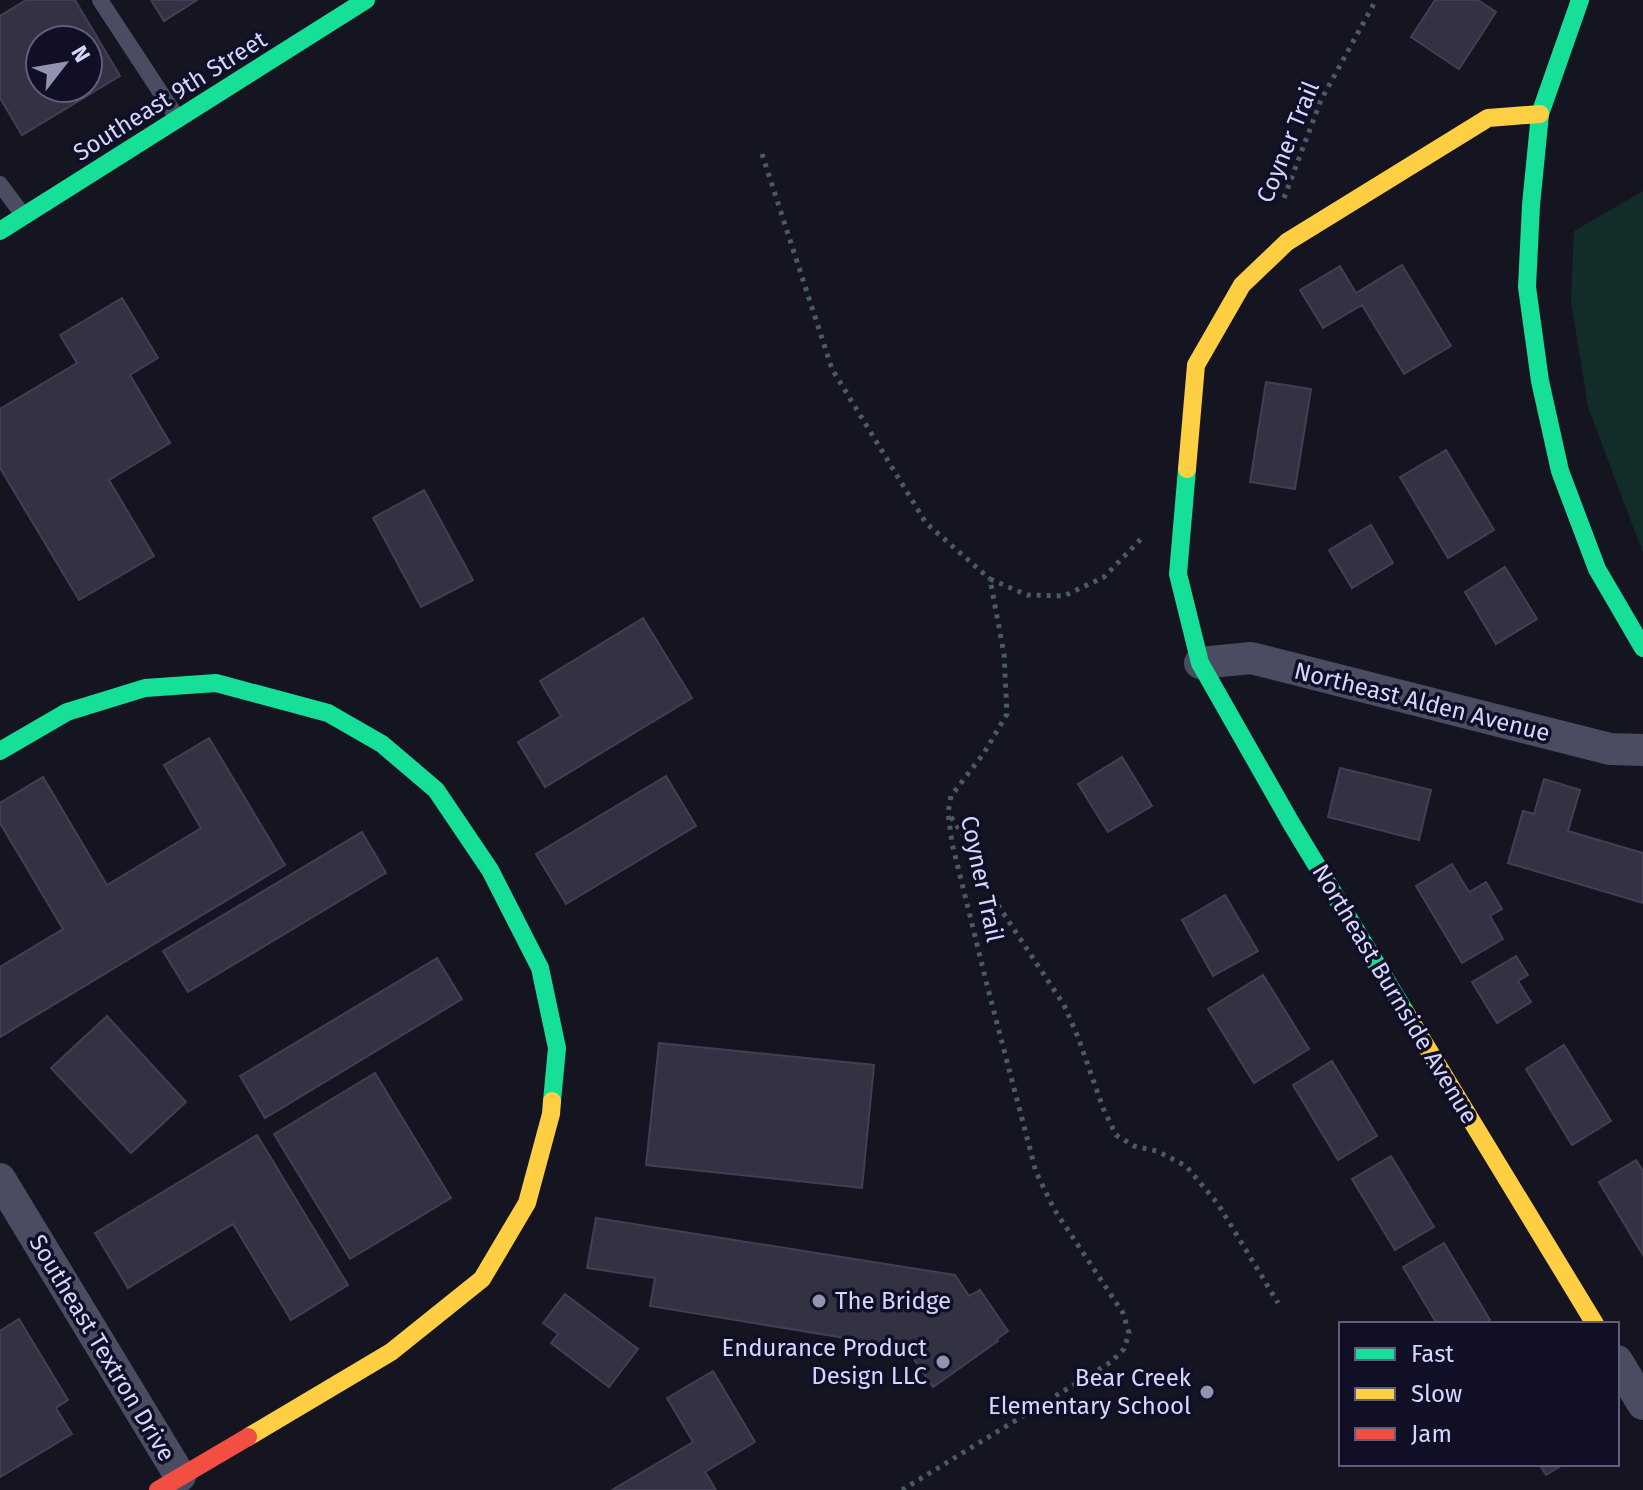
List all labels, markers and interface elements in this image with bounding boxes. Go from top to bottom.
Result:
north arrow [24,24,104,104]
street label: Southeast 9th Street [68,25,272,167]
text: N [65,41,96,67]
street label: Coyner Trail [1251,77,1325,207]
street label: Northeast Alden Avenue [1291,657,1553,747]
street label: Coyner Trail [955,813,1009,945]
street label: Northeast Burnside Avenue [1306,859,1484,1129]
street label: Southeast Textron Drive [23,1230,181,1466]
place label: The Bridge [835,1287,951,1315]
marker: The Bridge [810,1292,828,1310]
legend [1339,1322,1619,1466]
place label: Endurance Product Design LLC [722,1334,927,1390]
text: Fast [1411,1340,1454,1368]
marker: Endurance Product Design LLC [934,1353,952,1371]
place label: Bear Creek Elementary School [988,1364,1192,1420]
text: Slow [1411,1380,1462,1408]
marker: Bear Creek Elementary School [1198,1383,1216,1401]
text: Jam [1411,1420,1452,1448]

